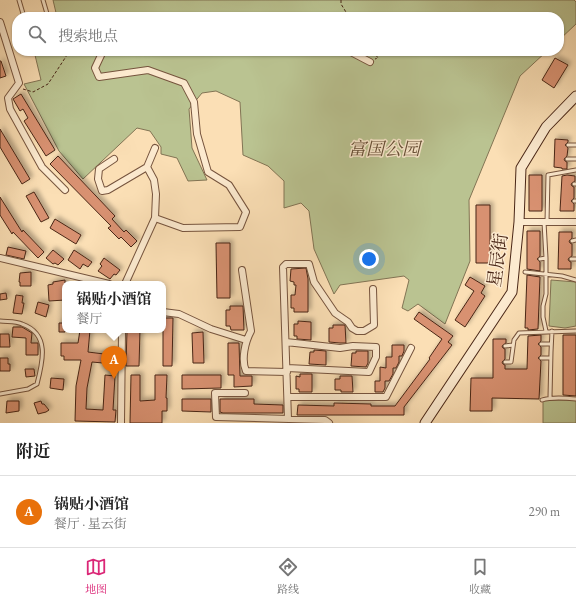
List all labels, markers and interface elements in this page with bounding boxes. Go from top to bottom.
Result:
search box [12,12,564,56]
icon: search [26,23,48,45]
text: 搜索地点 [58,26,118,45]
park label: 富国公园 [348,137,423,160]
street label: 星辰街 [482,232,512,288]
your location [359,249,379,269]
popup [62,281,166,333]
text: 锅贴小酒馆 [76,289,152,308]
text: 餐厅 [76,310,103,327]
pin: A [101,346,127,379]
text: 附近 [16,440,50,462]
text: 锅贴小酒馆 [54,494,129,513]
text: A [24,503,34,520]
text: 290 m [529,503,560,520]
text: 餐厅 · 星云街 [54,515,127,532]
tab: 地图 [85,556,107,596]
tab: 路线 [277,556,299,596]
tab: 收藏 [469,556,491,596]

